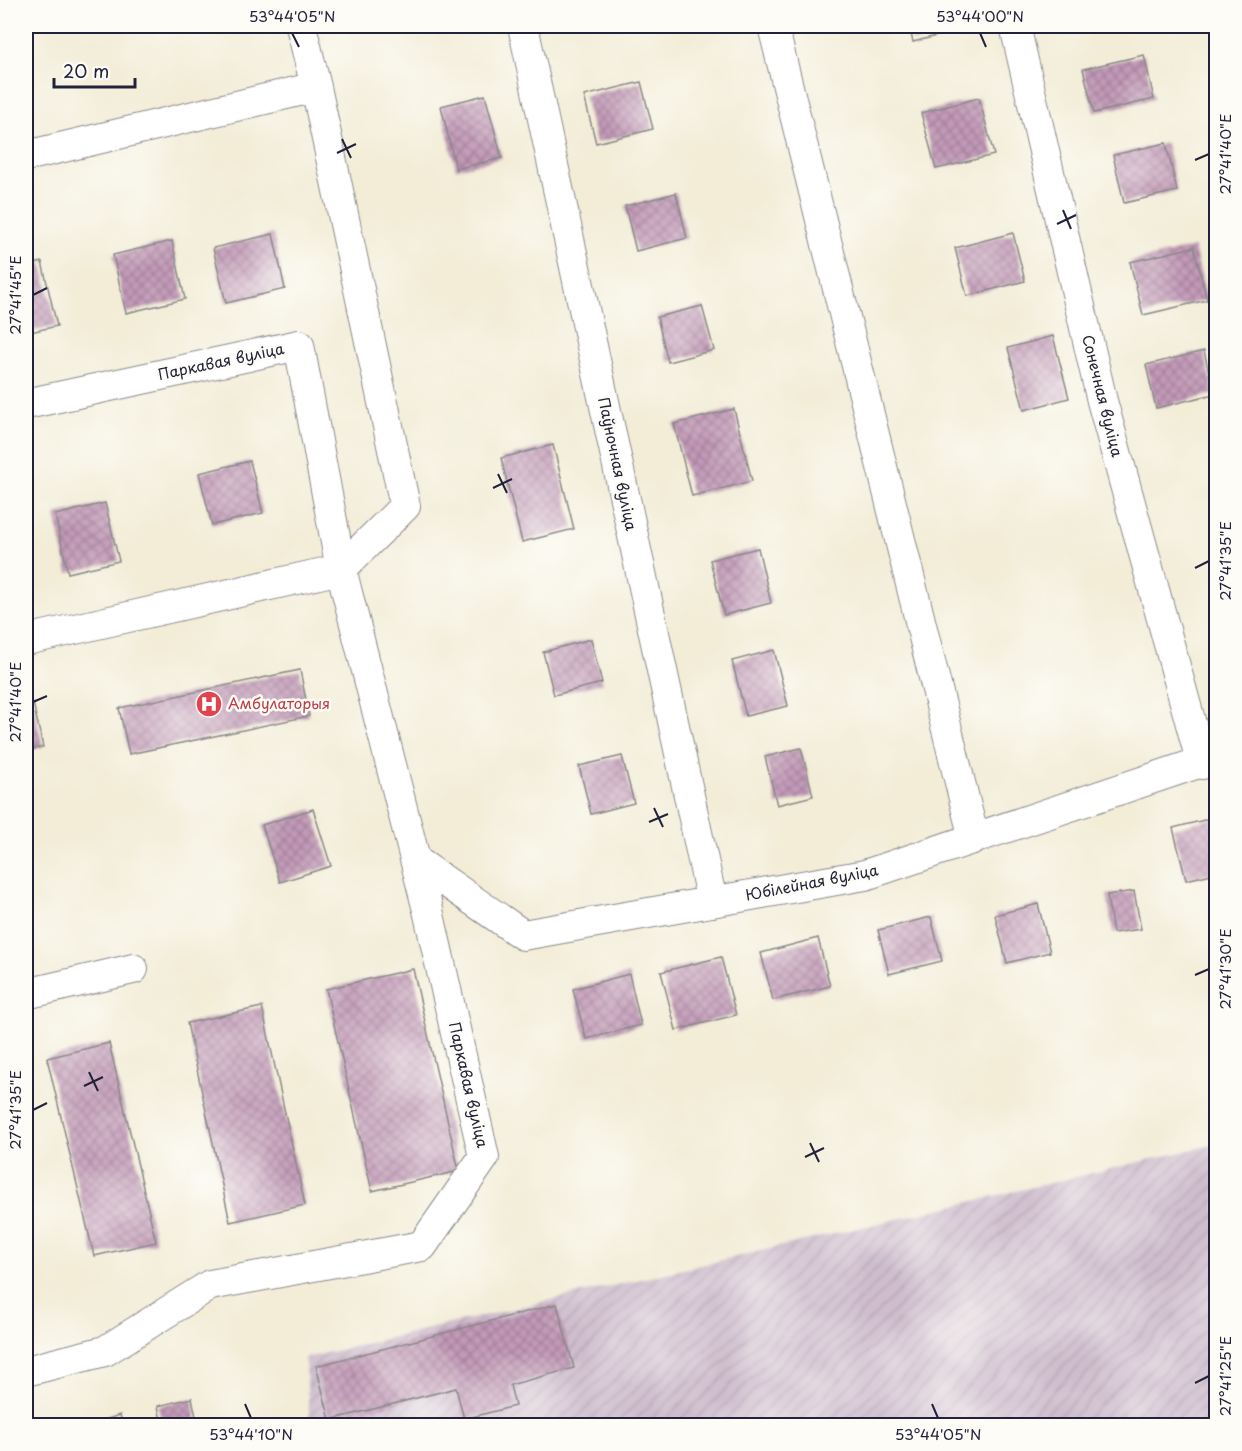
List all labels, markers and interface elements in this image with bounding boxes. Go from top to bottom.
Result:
text: 53°44'05"N [249,4,335,27]
text: 53°44'00"N [936,4,1024,27]
scale bar [54,51,135,89]
text: 20 m [63,57,109,84]
text: 27°41'40"E [1213,114,1236,194]
text: 27°41'45"E [3,255,26,335]
street label: Сонечная вуліца [1077,332,1130,460]
street label: Паркавая вуліца [155,336,287,385]
street label: Паўночная вуліца [593,395,644,533]
text: 27°41'35"E [1213,521,1236,601]
text: 27°41'40"E [3,662,26,742]
hospital icon: Амбулаторыя [194,689,224,719]
place label: Амбулаторыя [228,691,330,714]
street label: Юбілейная вуліца [743,857,881,906]
text: 27°41'30"E [1213,928,1236,1010]
street label: Паркавая вуліца [444,1019,495,1151]
text: 27°41'35"E [3,1070,26,1150]
text: 27°41'25"E [1213,1336,1236,1416]
text: 53°44'10"N [209,1422,293,1445]
text: 53°44'05"N [895,1422,981,1445]

